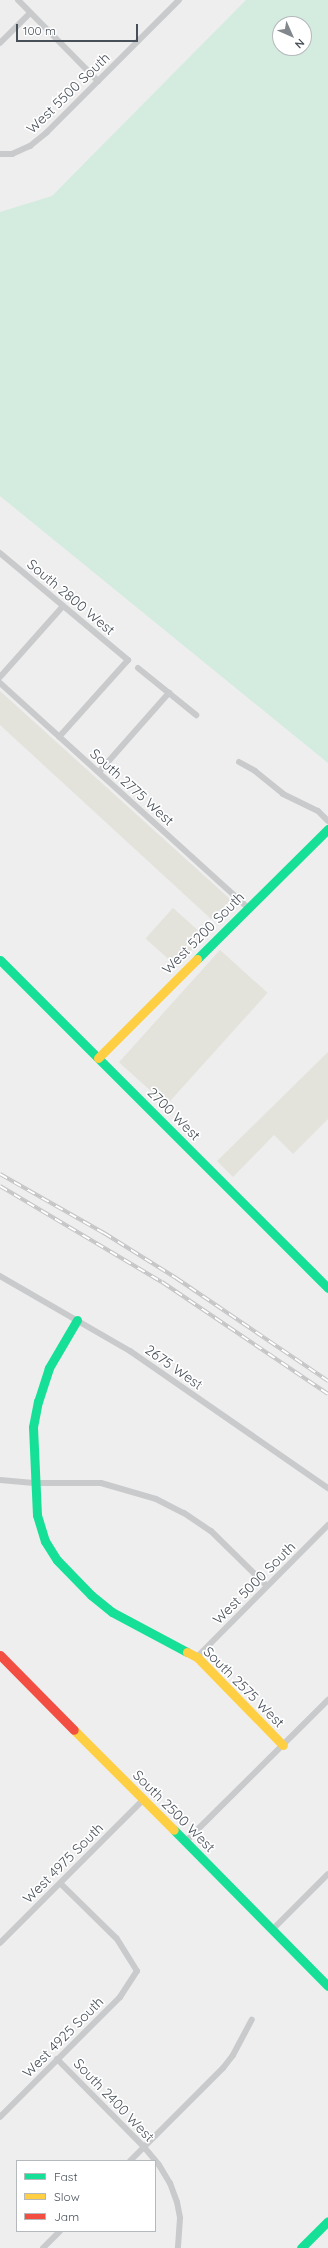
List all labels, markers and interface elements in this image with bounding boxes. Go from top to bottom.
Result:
scale bar [18,16,140,42]
north arrow [272,16,312,56]
text: 100 m [23,23,56,38]
text: N [292,36,308,52]
street label: West 5500 South [23,49,113,137]
street label: South 2800 West [24,555,118,639]
street label: South 2775 West [87,745,177,829]
street label: West 5200 South [158,888,248,978]
street label: 2700 West [144,1084,204,1144]
street label: 2675 West [142,1341,206,1393]
street label: West 5000 South [209,1538,299,1628]
street label: South 2575 West [200,1643,288,1731]
street label: South 2500 West [129,1766,219,1856]
street label: West 4975 South [19,1819,107,1907]
street label: West 4925 South [19,1993,107,2081]
street label: South 2400 West [70,2055,158,2145]
legend [16,2160,156,2232]
text: Fast [54,2169,78,2184]
text: Slow [54,2189,80,2204]
text: Jam [54,2209,79,2224]

